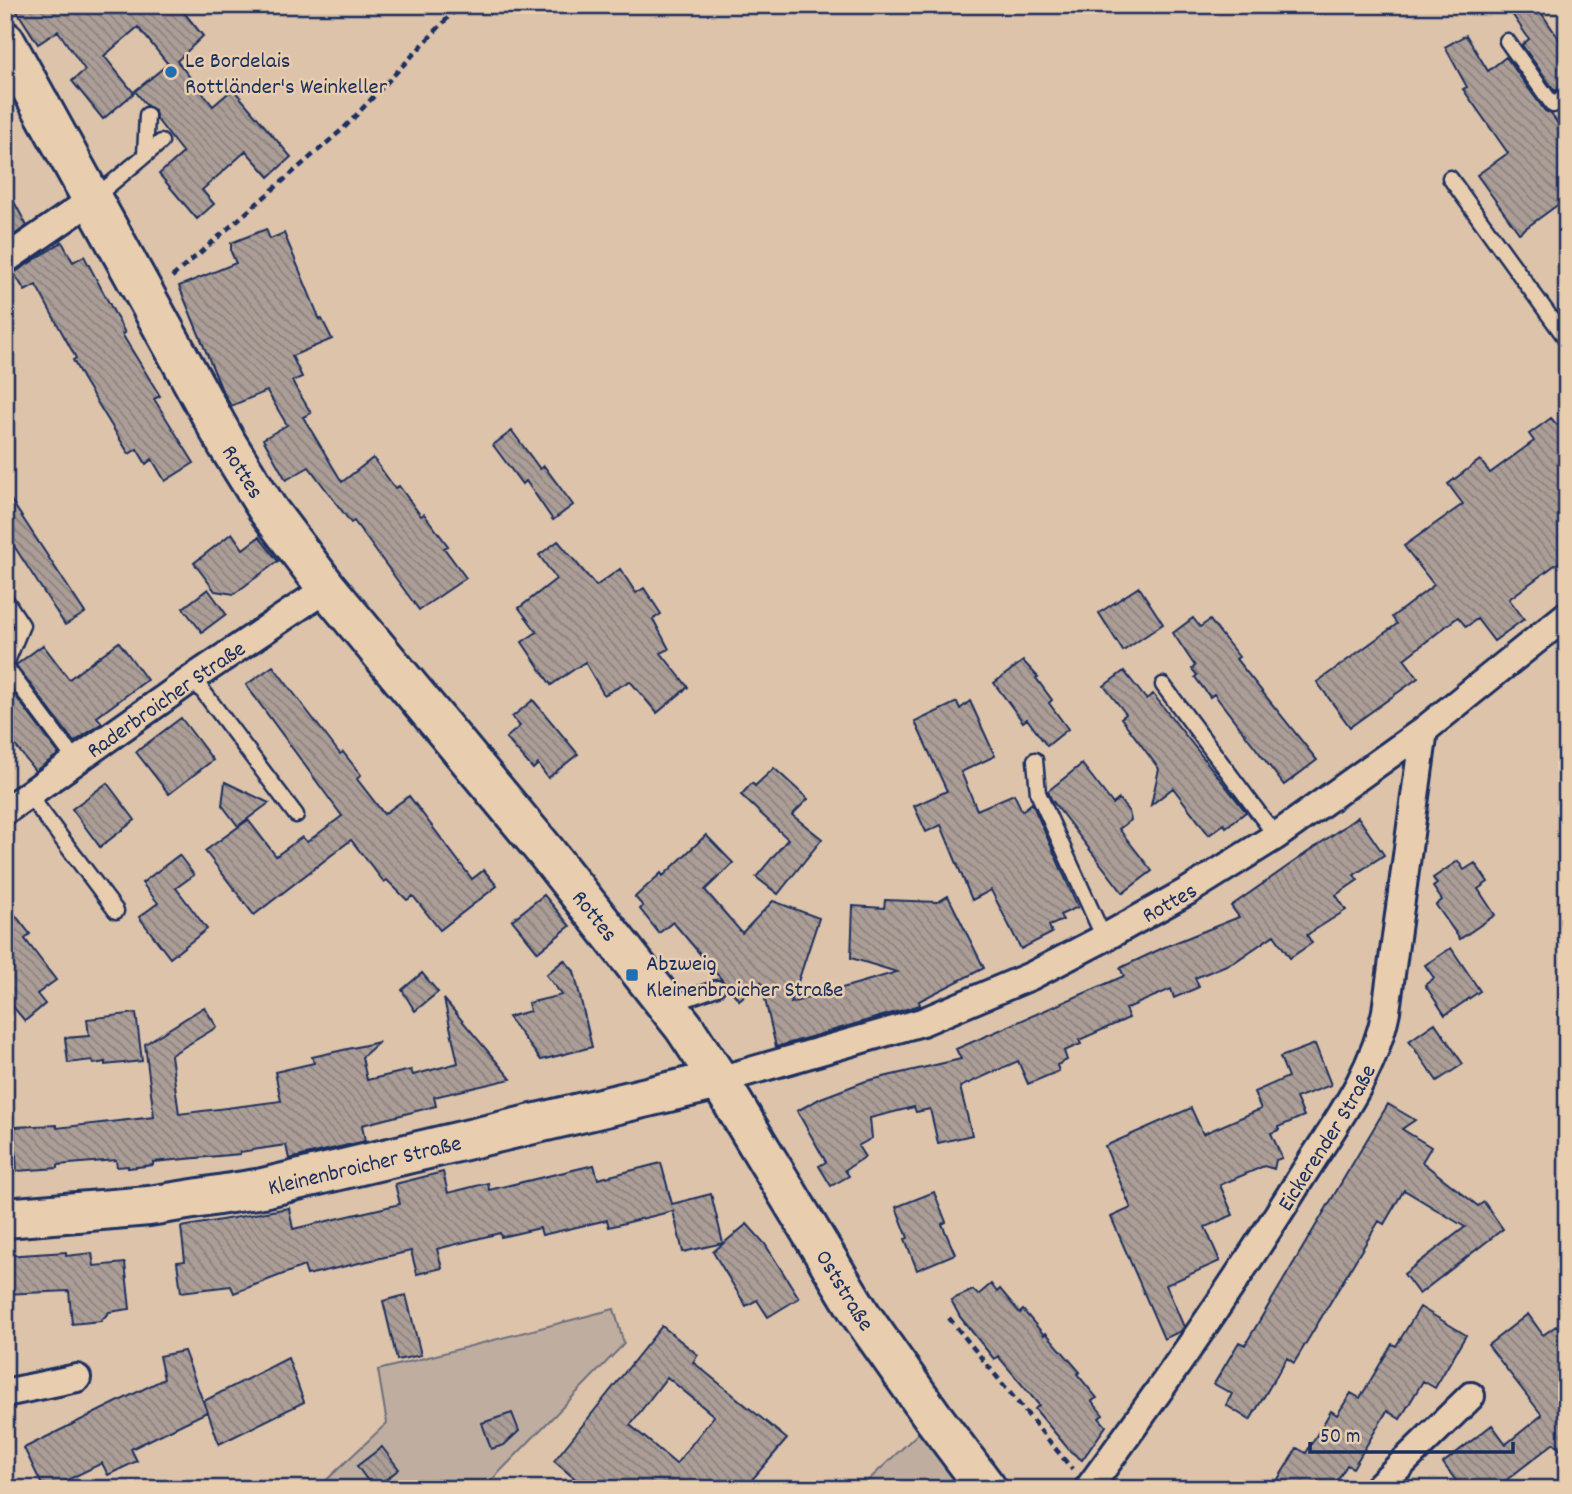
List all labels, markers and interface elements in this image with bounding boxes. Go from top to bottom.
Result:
place label: Le Bordelais Rottländer's Weinkeller [185,46,388,105]
marker: Le Bordelais Rottländer's Weinkeller [163,64,179,80]
street label: Rottes [211,439,270,506]
street label: Raderbroicher Straße [81,634,253,768]
street label: Rottes [1137,876,1205,933]
street label: Rottes [562,884,624,950]
place label: Abzweig Kleinenbroicher Straße [646,949,843,1008]
marker: Abzweig Kleinenbroicher Straße [624,967,640,983]
street label: Eickerender Straße [1271,1060,1386,1219]
street label: Kleinenbroicher Straße [265,1129,465,1206]
street label: Oststraße [805,1244,881,1339]
scale bar [1310,1410,1512,1454]
text: 50 m [1320,1423,1360,1453]

